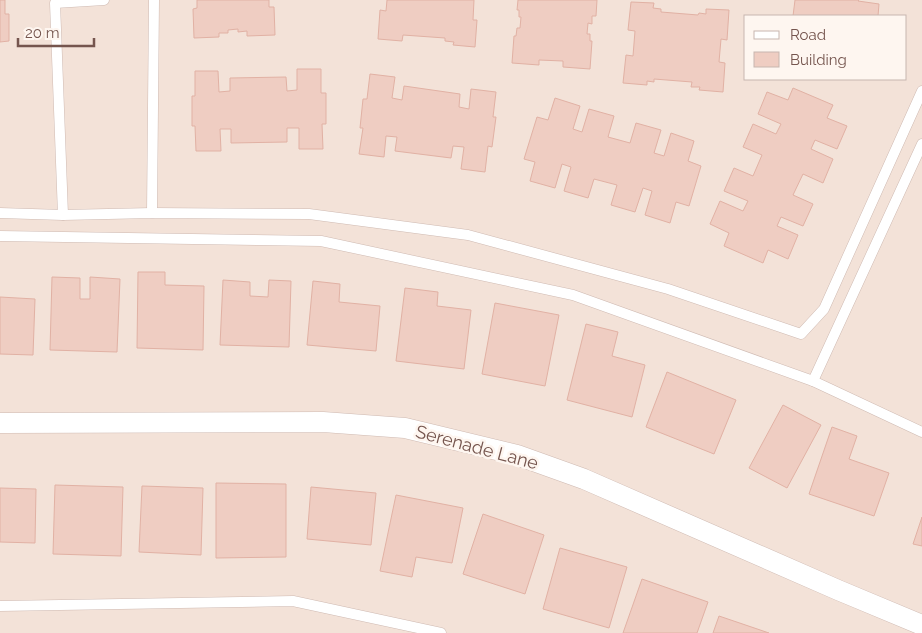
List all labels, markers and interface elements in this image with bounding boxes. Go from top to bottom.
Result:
scale bar [18,15,94,47]
legend [744,15,907,80]
text: 20 m [25,24,60,42]
text: Road [790,26,826,44]
text: Building [790,51,847,69]
street label: Serenade Lane [413,421,541,474]

